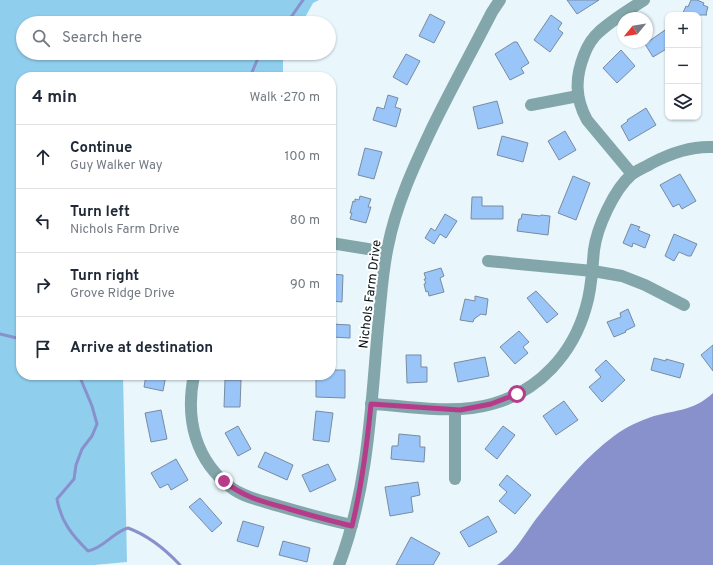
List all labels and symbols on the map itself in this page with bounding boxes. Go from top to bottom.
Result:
north arrow [617,12,653,48]
street label: Nichols Farm Drive [356,239,386,350]
route start [508,385,526,403]
route end [215,472,233,490]

